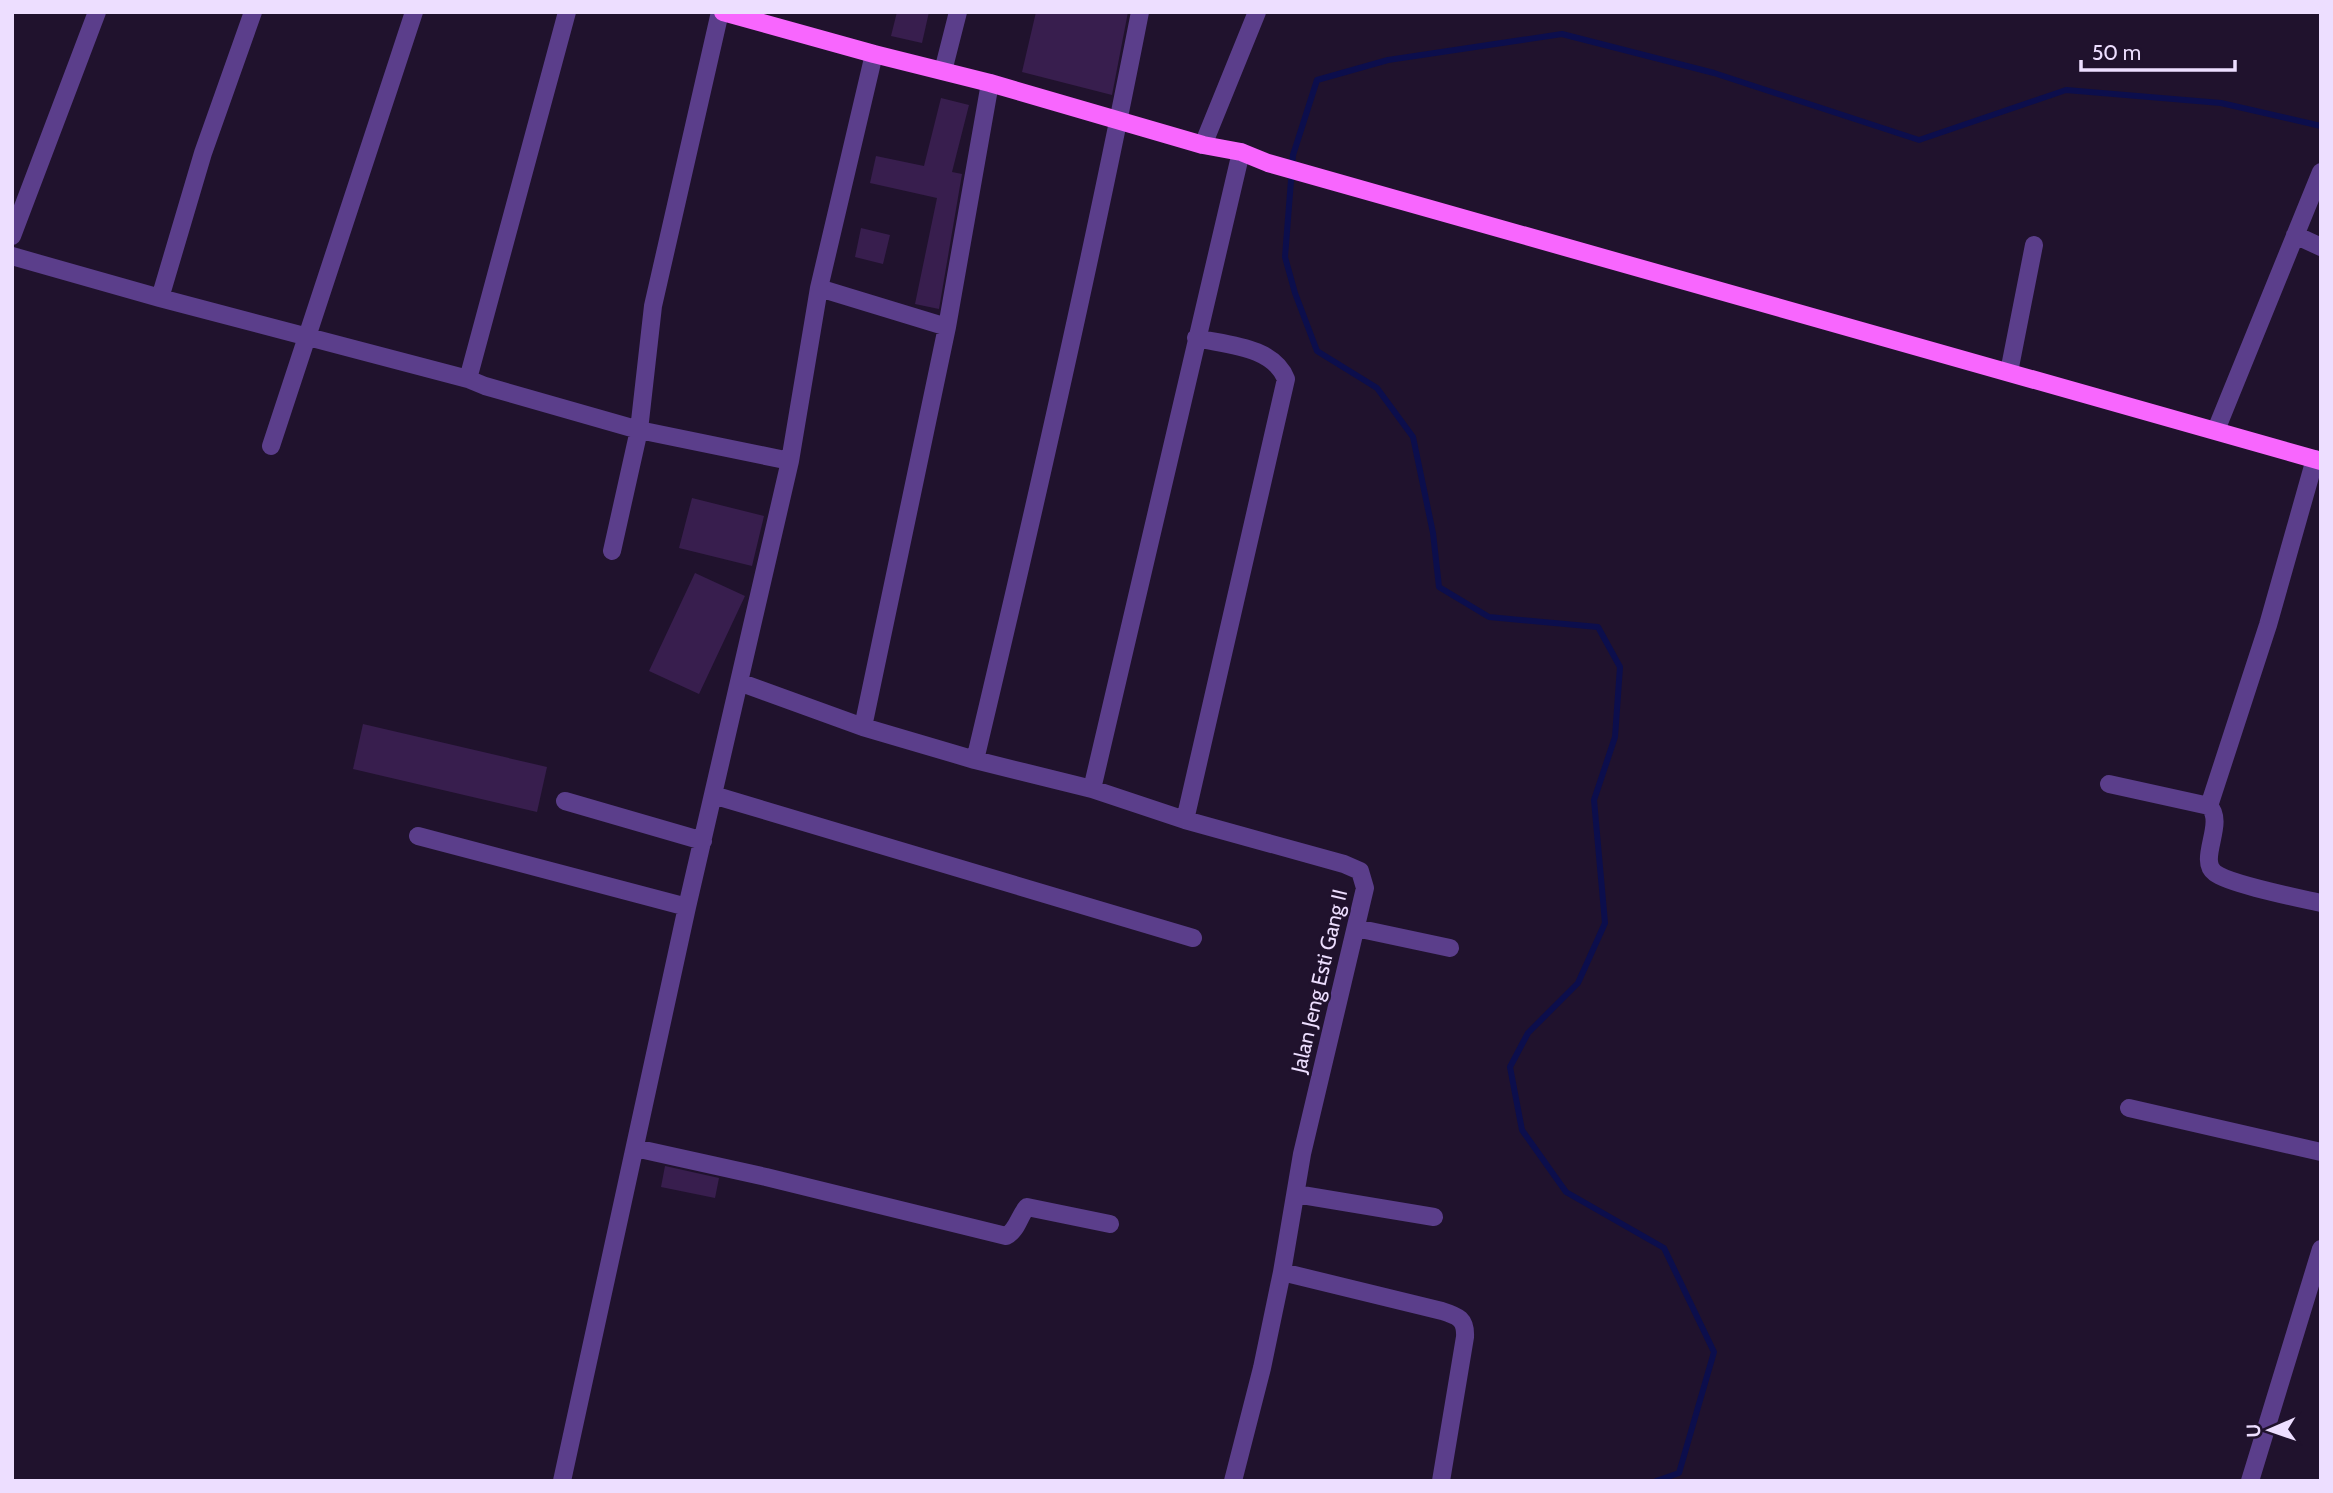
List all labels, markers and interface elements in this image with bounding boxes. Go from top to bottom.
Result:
scale bar [2081,28,2235,72]
text: 50 m [2092,40,2141,65]
street label: Jalan Jeng Esti Gang II [1285,887,1352,1076]
north arrow [2235,1395,2305,1465]
text: U [2242,1423,2265,1438]

